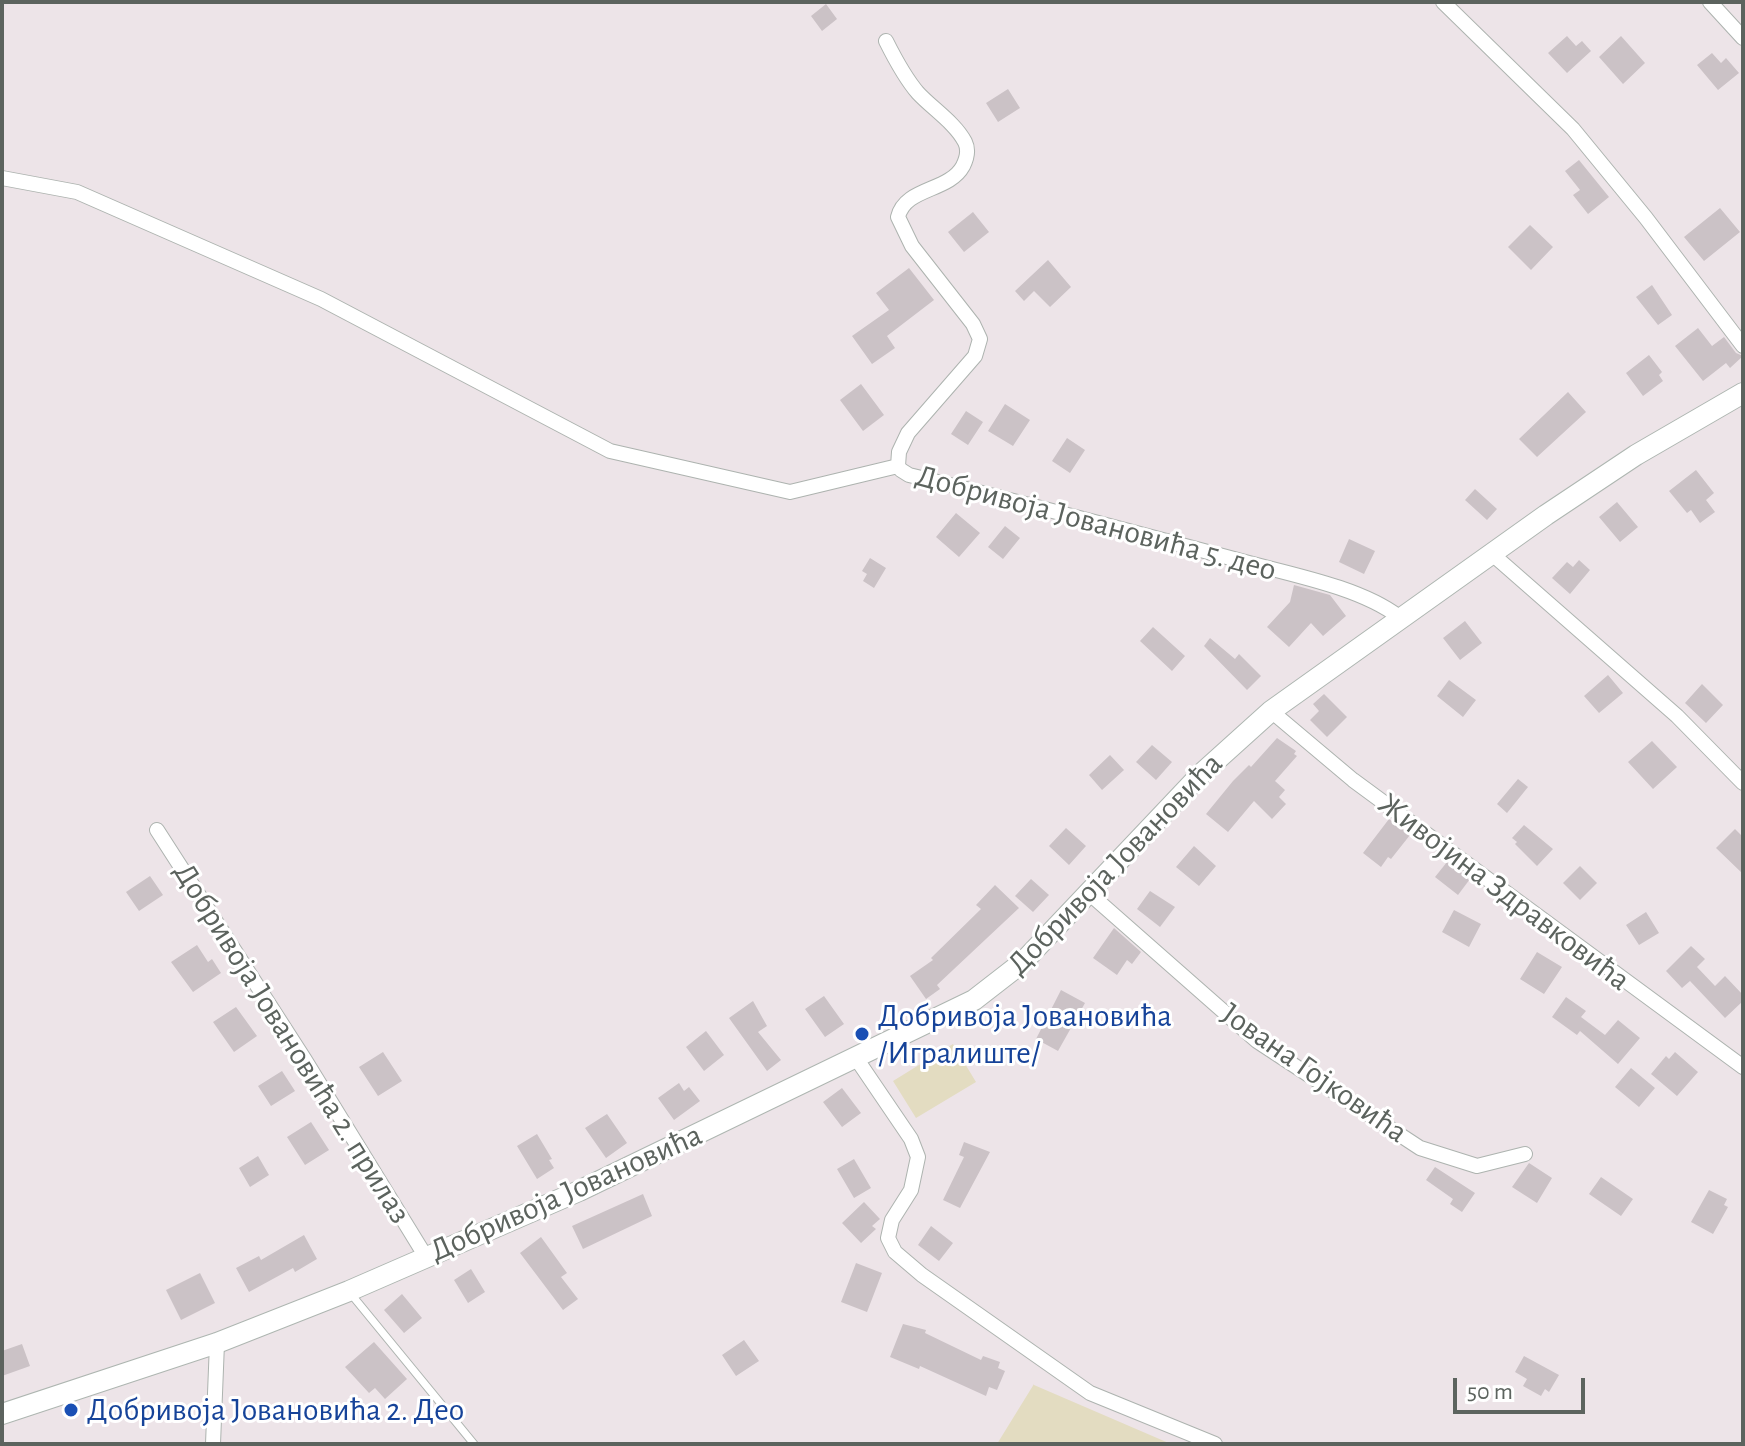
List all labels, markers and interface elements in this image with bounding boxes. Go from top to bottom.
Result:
street label: Добривоја Јовановића 5. део [912,456,1280,590]
street label: Добривоја Јовановића [999,745,1231,983]
street label: Живојина Здравковића [1371,785,1637,999]
street label: Добривоја Јовановића 2. прилаз [165,855,419,1231]
street label: Јована Гојковића [1213,994,1415,1152]
place label: Добривоја Јовановића /Игралиште/ [878,997,1172,1072]
marker: Добривоја Јовановића /Игралиште/ [853,1025,871,1043]
street label: Добривоја Јовановића [424,1116,708,1270]
scale bar [1457,1362,1589,1412]
text: 50 m [1467,1380,1513,1404]
place label: Добривоја Јовановића 2. Део [87,1391,464,1429]
marker: Добривоја Јовановића 2. Део [62,1401,80,1419]

